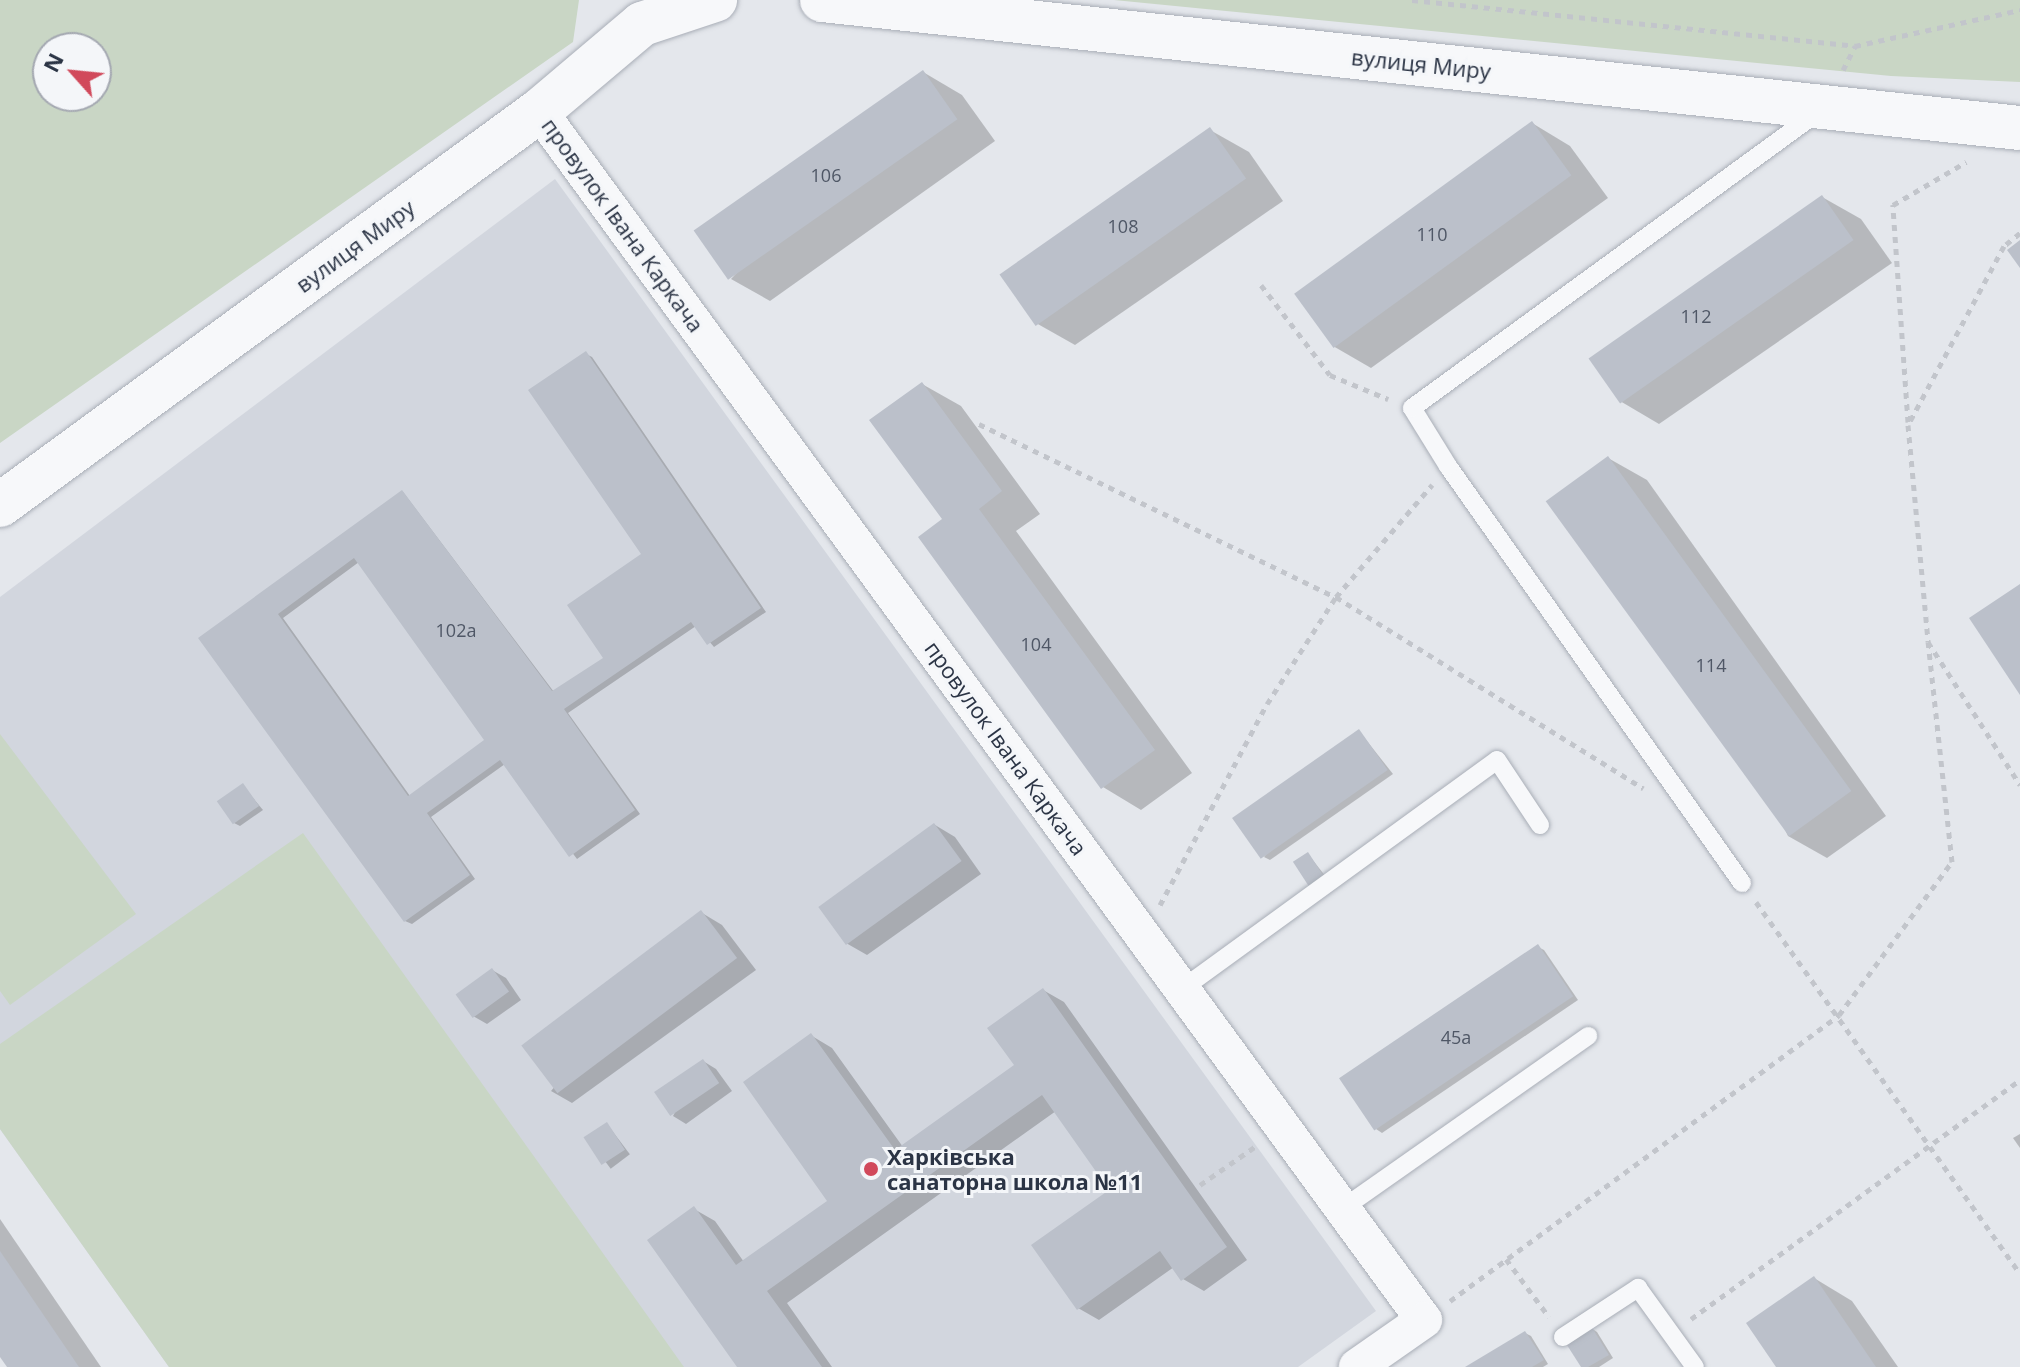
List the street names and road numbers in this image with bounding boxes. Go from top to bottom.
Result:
street label: вулиця Миру [1350,44,1492,84]
street label: провулок Івана Каркача [536,113,710,337]
street label: вулиця Миру [291,194,419,298]
street label: провулок Івана Каркача [919,636,1093,860]

